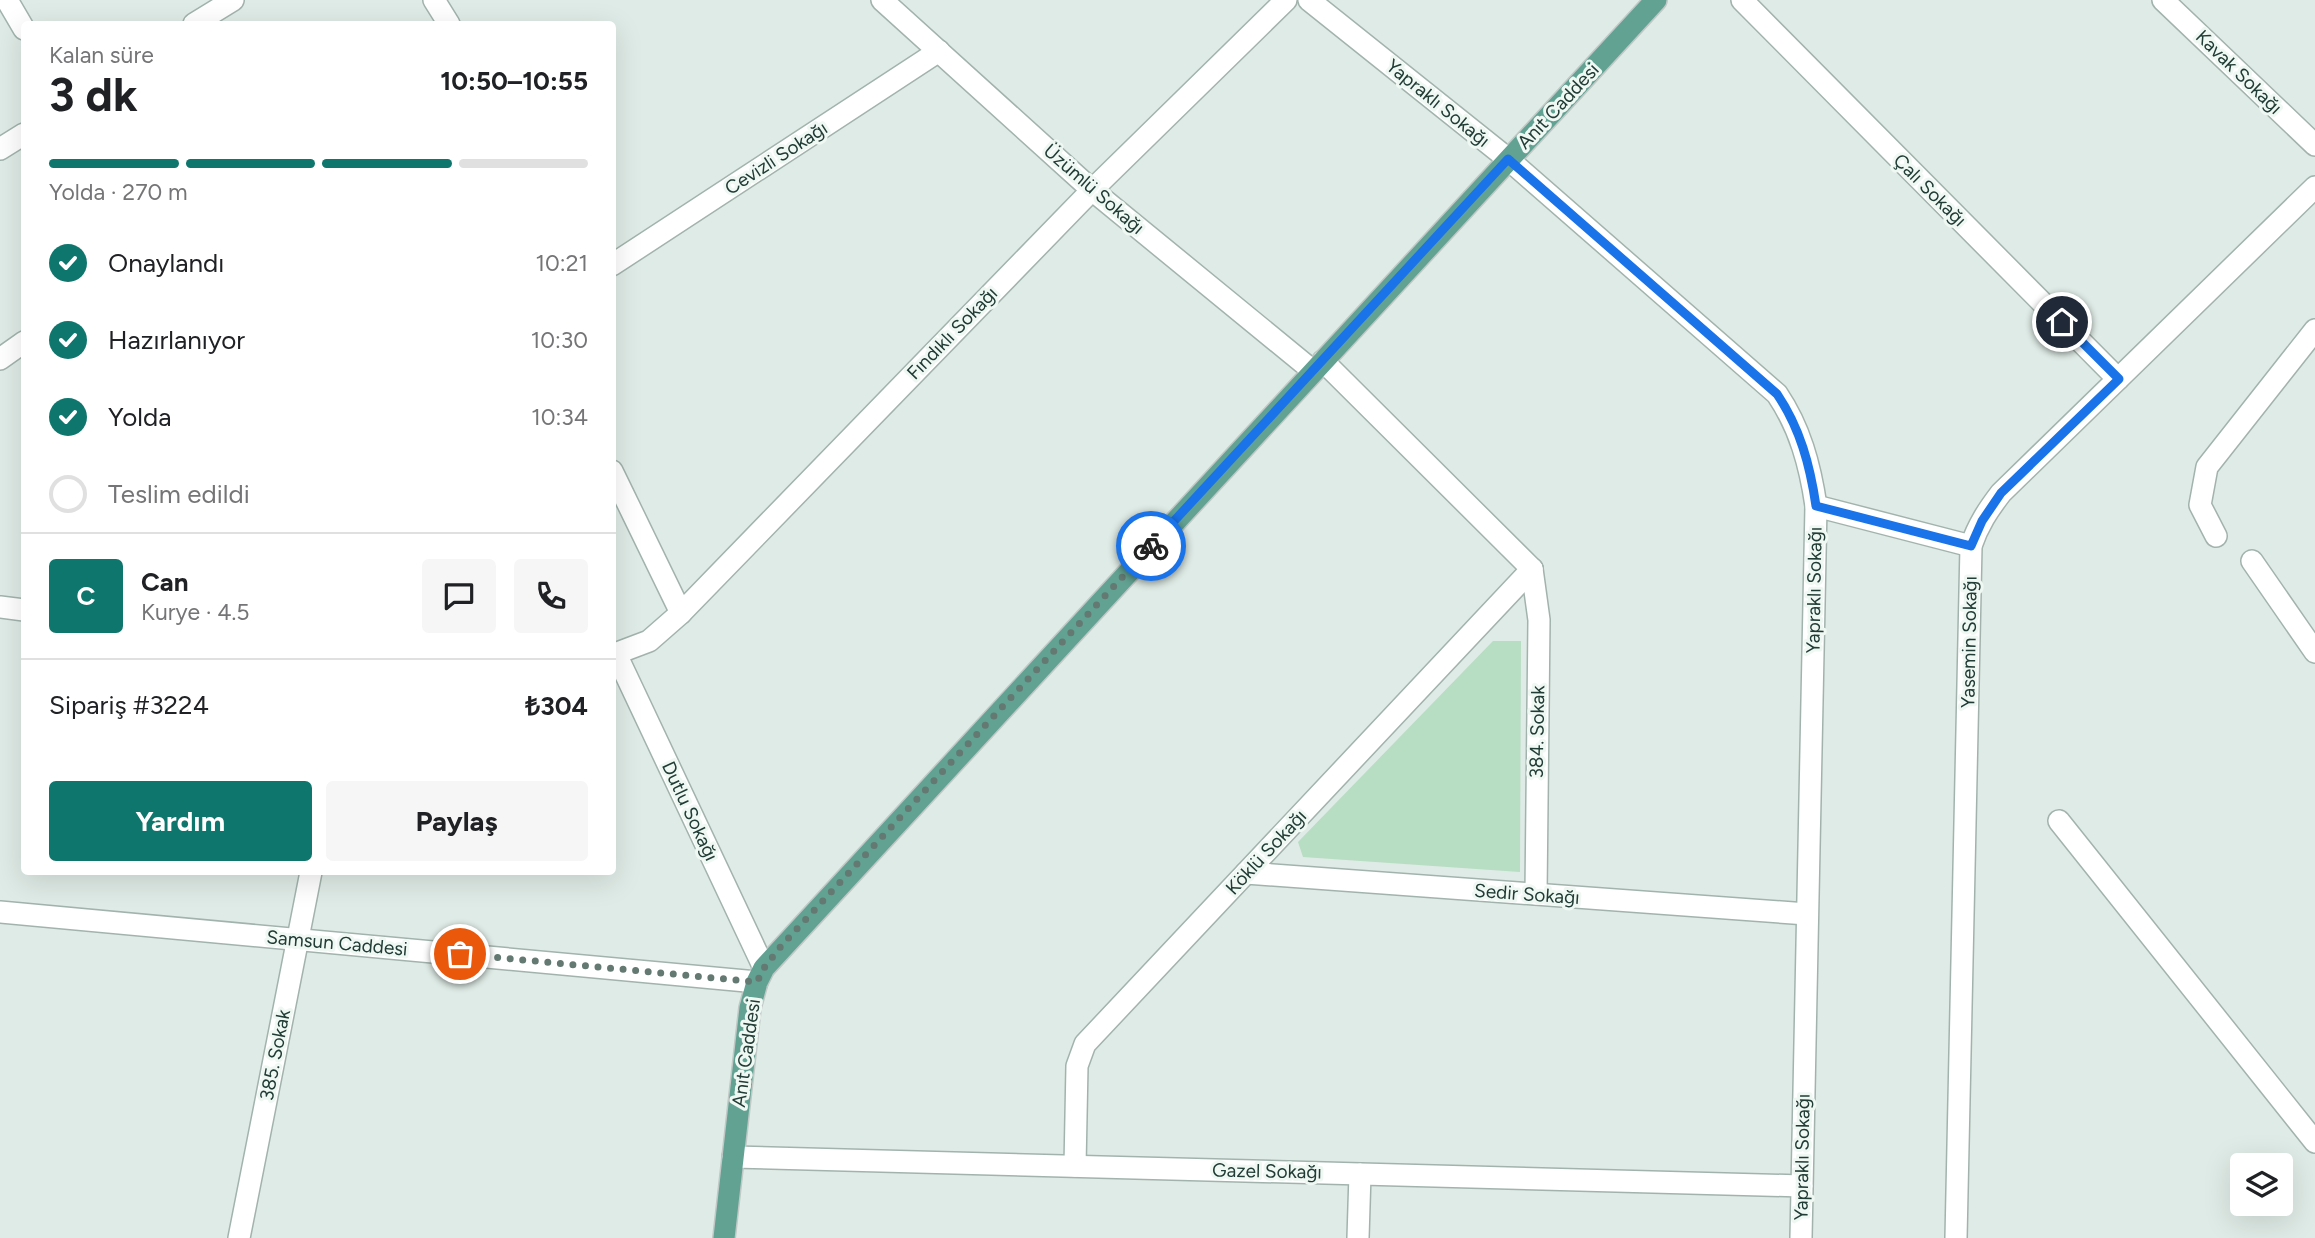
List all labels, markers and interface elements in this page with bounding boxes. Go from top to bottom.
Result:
street label: Kavak Sokağı [2191,25,2287,119]
text: Kalan süre [49,41,154,69]
street label: Yapraklı Sokağı [1381,54,1495,152]
street label: Anıt Caddesi [1512,58,1604,154]
text: 10:50–10:55 [440,65,588,97]
text: 3 dk [49,67,138,123]
street label: Cevizli Sokağı [720,116,832,200]
street label: Üzümlü Sokağı [1039,139,1149,239]
street label: Çalı Sokağı [1889,149,1971,231]
text: Yolda · 270 m [49,178,188,206]
icon: check [49,244,87,282]
text: Onaylandı [108,247,224,279]
text: 10:21 [536,249,588,277]
street label: Fındıklı Sokağı [902,282,1002,384]
pin [2032,292,2092,352]
icon: home [2043,303,2081,341]
icon: check [49,321,87,359]
text: Hazırlanıyor [108,324,245,356]
text: 10:30 [531,326,588,354]
icon: check [49,398,87,436]
text: Yolda [108,401,171,433]
text: 10:34 [531,403,588,431]
text: Teslim edildi [108,478,250,510]
courier [1116,511,1186,581]
street label: Yapraklı Sokağı [1801,526,1827,654]
icon: bike [1132,527,1170,565]
button: chat [422,559,496,633]
button: phone [514,559,588,633]
text: Can [141,566,188,598]
street label: Yasemin Sokağı [1956,576,1982,708]
text: C [77,580,95,612]
text: Kurye · 4.5 [141,598,249,626]
street label: 384. Sokak [1525,684,1549,779]
text: Sipariş #3224 [49,689,209,721]
text: ₺304 [525,690,588,722]
street label: Dutlu Sokağı [657,758,723,864]
button: Yardım [49,781,312,861]
button: Paylaş [326,781,588,861]
street label: Köklü Sokağı [1221,805,1311,899]
street label: Sedir Sokağı [1473,879,1581,909]
pin [430,924,490,984]
street label: Samsun Caddesi [265,925,409,961]
icon: bag [441,935,479,973]
street label: Anıt Caddesi [727,997,765,1109]
street label: 385. Sokak [255,1007,295,1102]
street label: Yapraklı Sokağı [1789,1093,1815,1221]
map controls [2230,1153,2293,1216]
button: layers [2230,1153,2293,1216]
street label: Gazel Sokağı [1212,1159,1322,1183]

